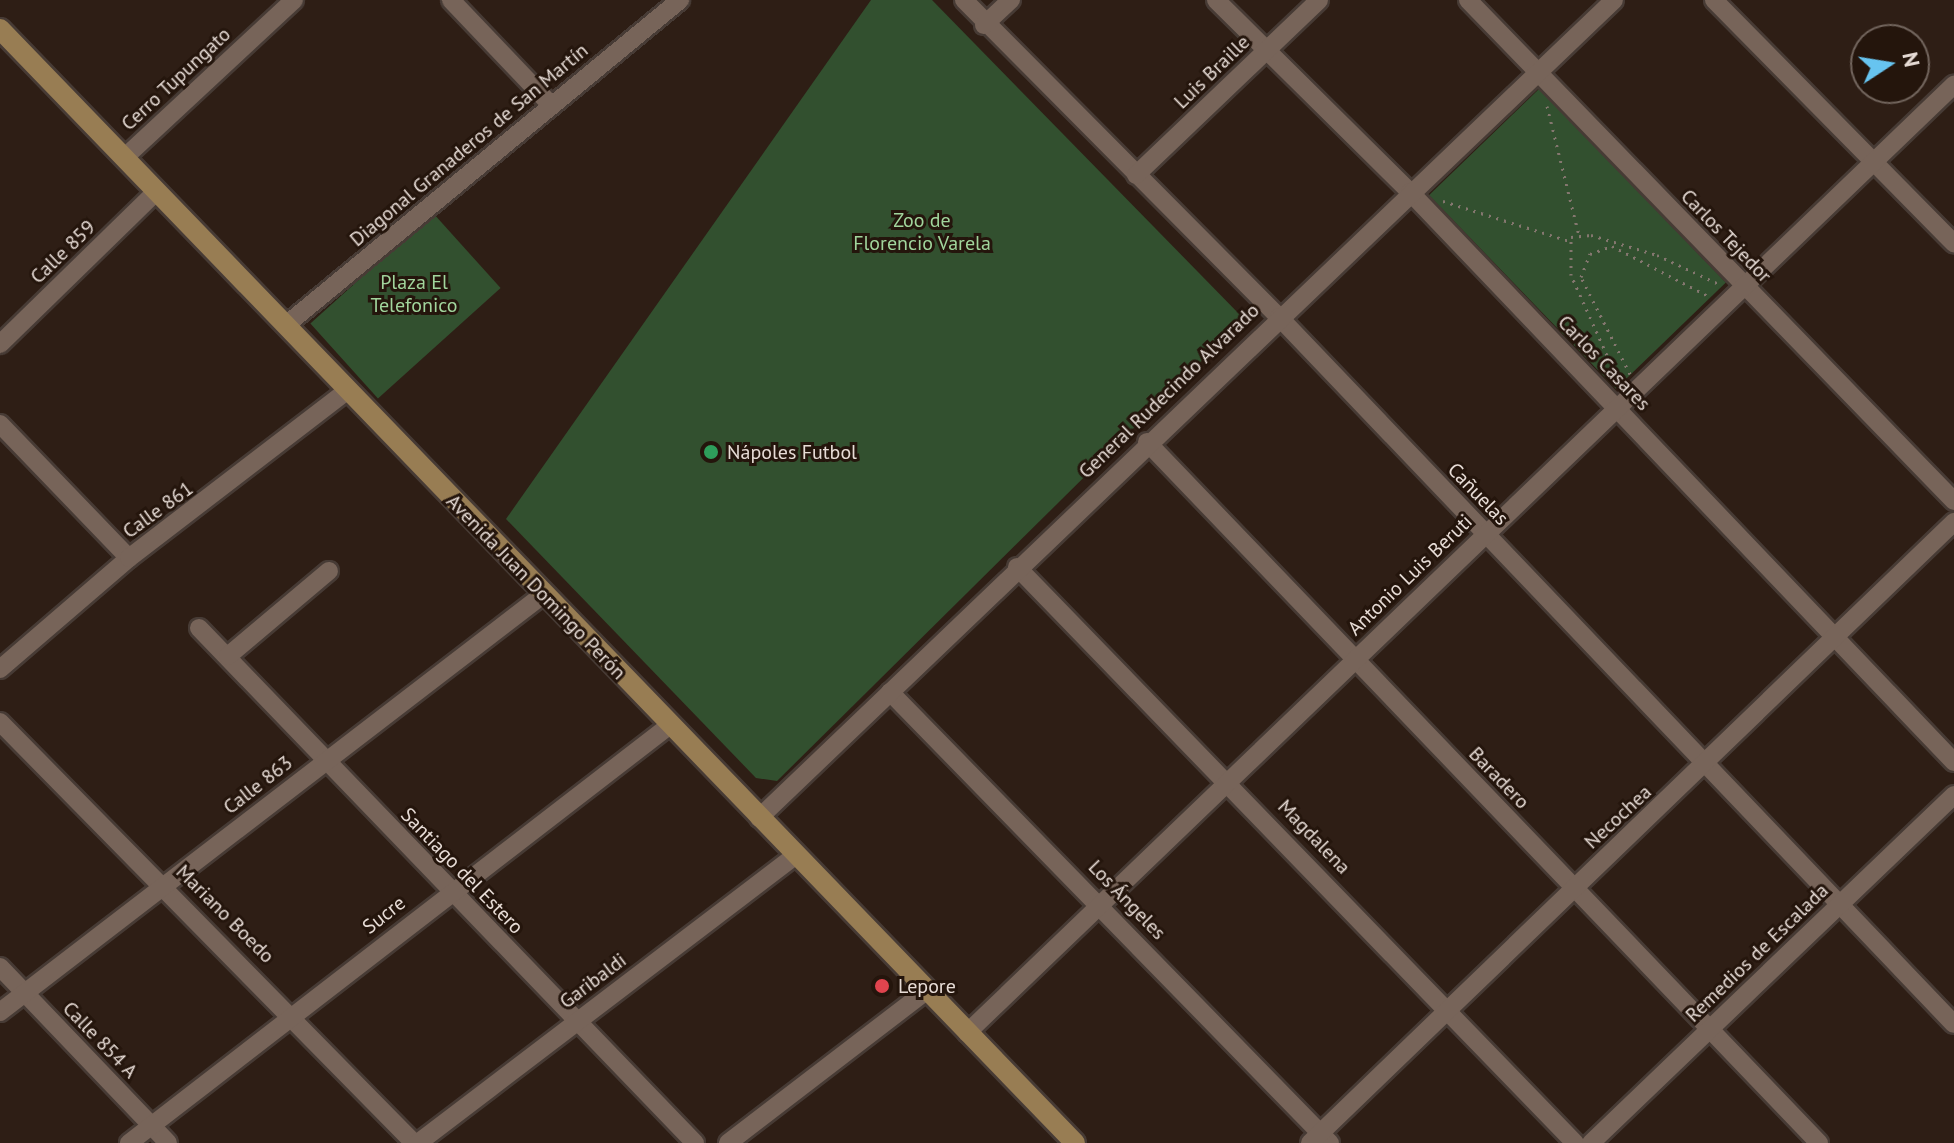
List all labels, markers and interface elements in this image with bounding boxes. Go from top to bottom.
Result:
street label: Cerro Tupungato [116,22,236,136]
north arrow [1850,24,1930,104]
street label: Luis Braille [1169,30,1255,114]
street label: Diagonal Granaderos de San Martín [345,38,593,252]
text: N [1896,49,1927,69]
street label: Carlos Tejedor [1675,184,1777,288]
park label: Zoo de Florencio Varela [853,209,991,256]
street label: Calle 859 [26,215,100,289]
park label: Plaza El Telefonico [370,271,458,318]
street label: General Rudecindo Alvarado [1074,298,1264,484]
street label: Carlos Casares [1553,310,1655,416]
place label: Nápoles Futbol [727,440,857,464]
marker: Nápoles Futbol [702,443,720,461]
street label: Cañuelas [1443,458,1513,530]
street label: Calle 861 [118,477,198,543]
street label: Avenida Juan Domingo Perón [441,489,631,685]
street label: Antonio Luis Beruti [1343,510,1477,640]
street label: Baradero [1464,742,1534,814]
street label: Calle 863 [219,751,297,819]
street label: Necochea [1580,780,1656,854]
street label: Magdalena [1273,795,1355,879]
street label: Santiago del Estero [396,803,528,939]
street label: Los Ángeles [1083,855,1171,945]
street label: Mariano Boedo [171,860,279,968]
street label: Remedios de Escalada [1681,879,1833,1027]
street label: Sucre [358,891,410,939]
street label: Garibaldi [555,948,631,1014]
place label: Lepore [898,974,956,998]
marker: Lepore [873,977,891,995]
street label: Calle 854 A [57,996,143,1084]

